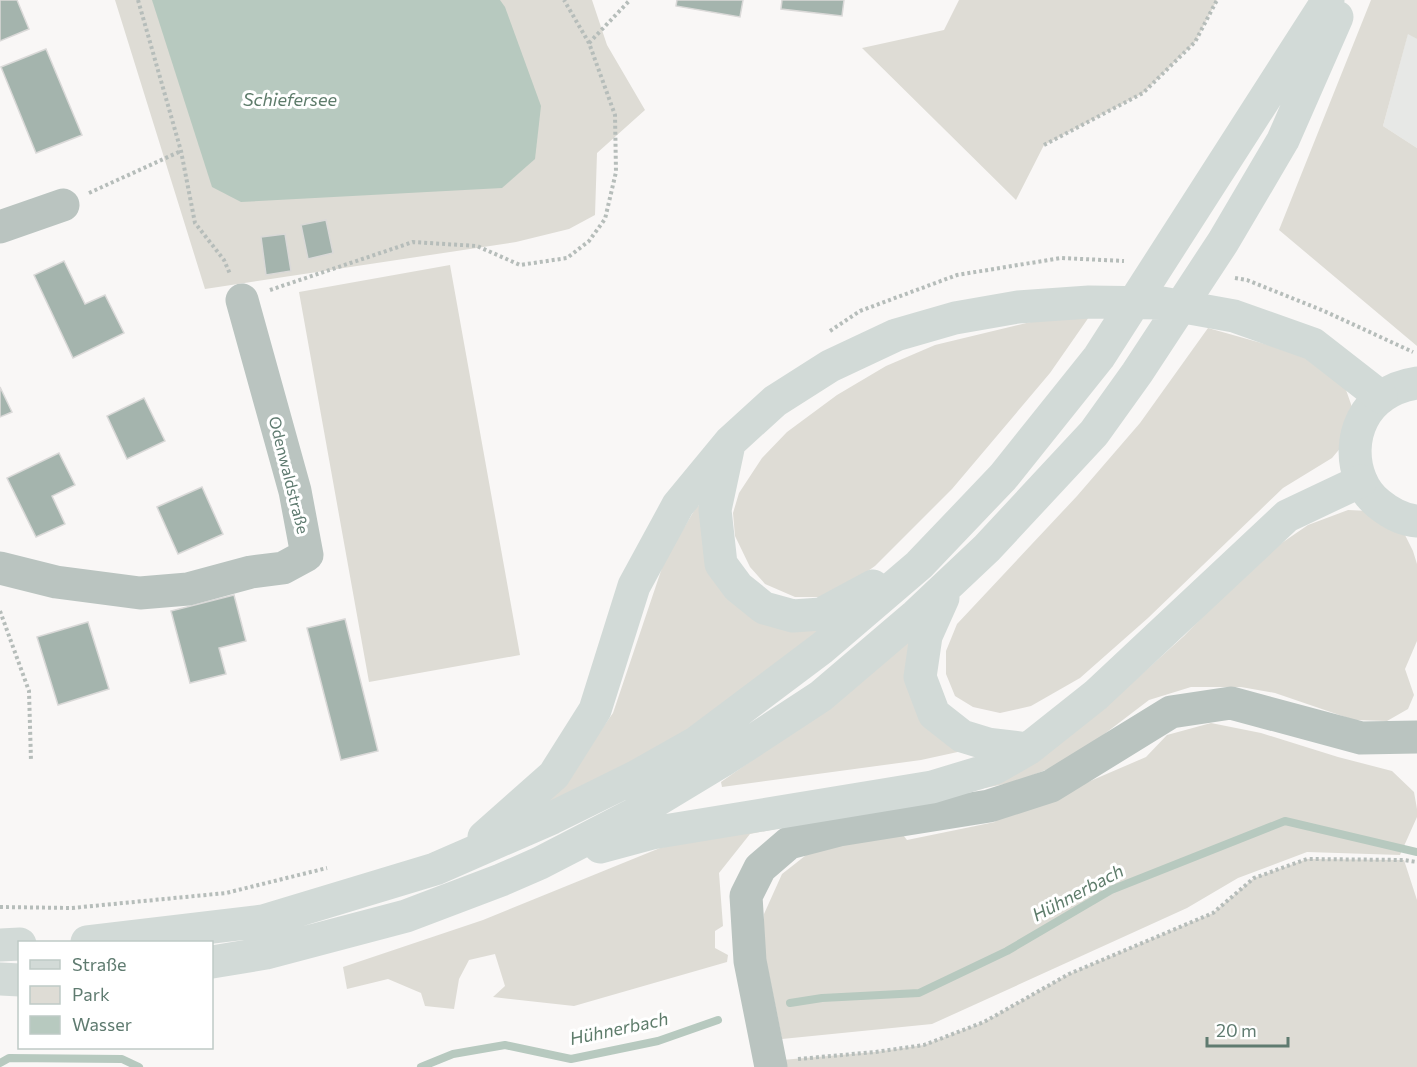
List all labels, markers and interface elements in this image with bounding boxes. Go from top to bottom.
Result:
water label: Schiefersee [243,88,337,110]
street label: Odenwaldstraße [266,414,313,536]
water label: Hühnerbach [1028,859,1127,925]
legend [18,941,213,1049]
text: Straße [72,953,127,975]
text: Park [72,983,110,1005]
water label: Hühnerbach [568,1007,670,1049]
scale bar [1207,1010,1288,1048]
text: Wasser [72,1013,132,1035]
text: 20 m [1216,1019,1257,1041]

